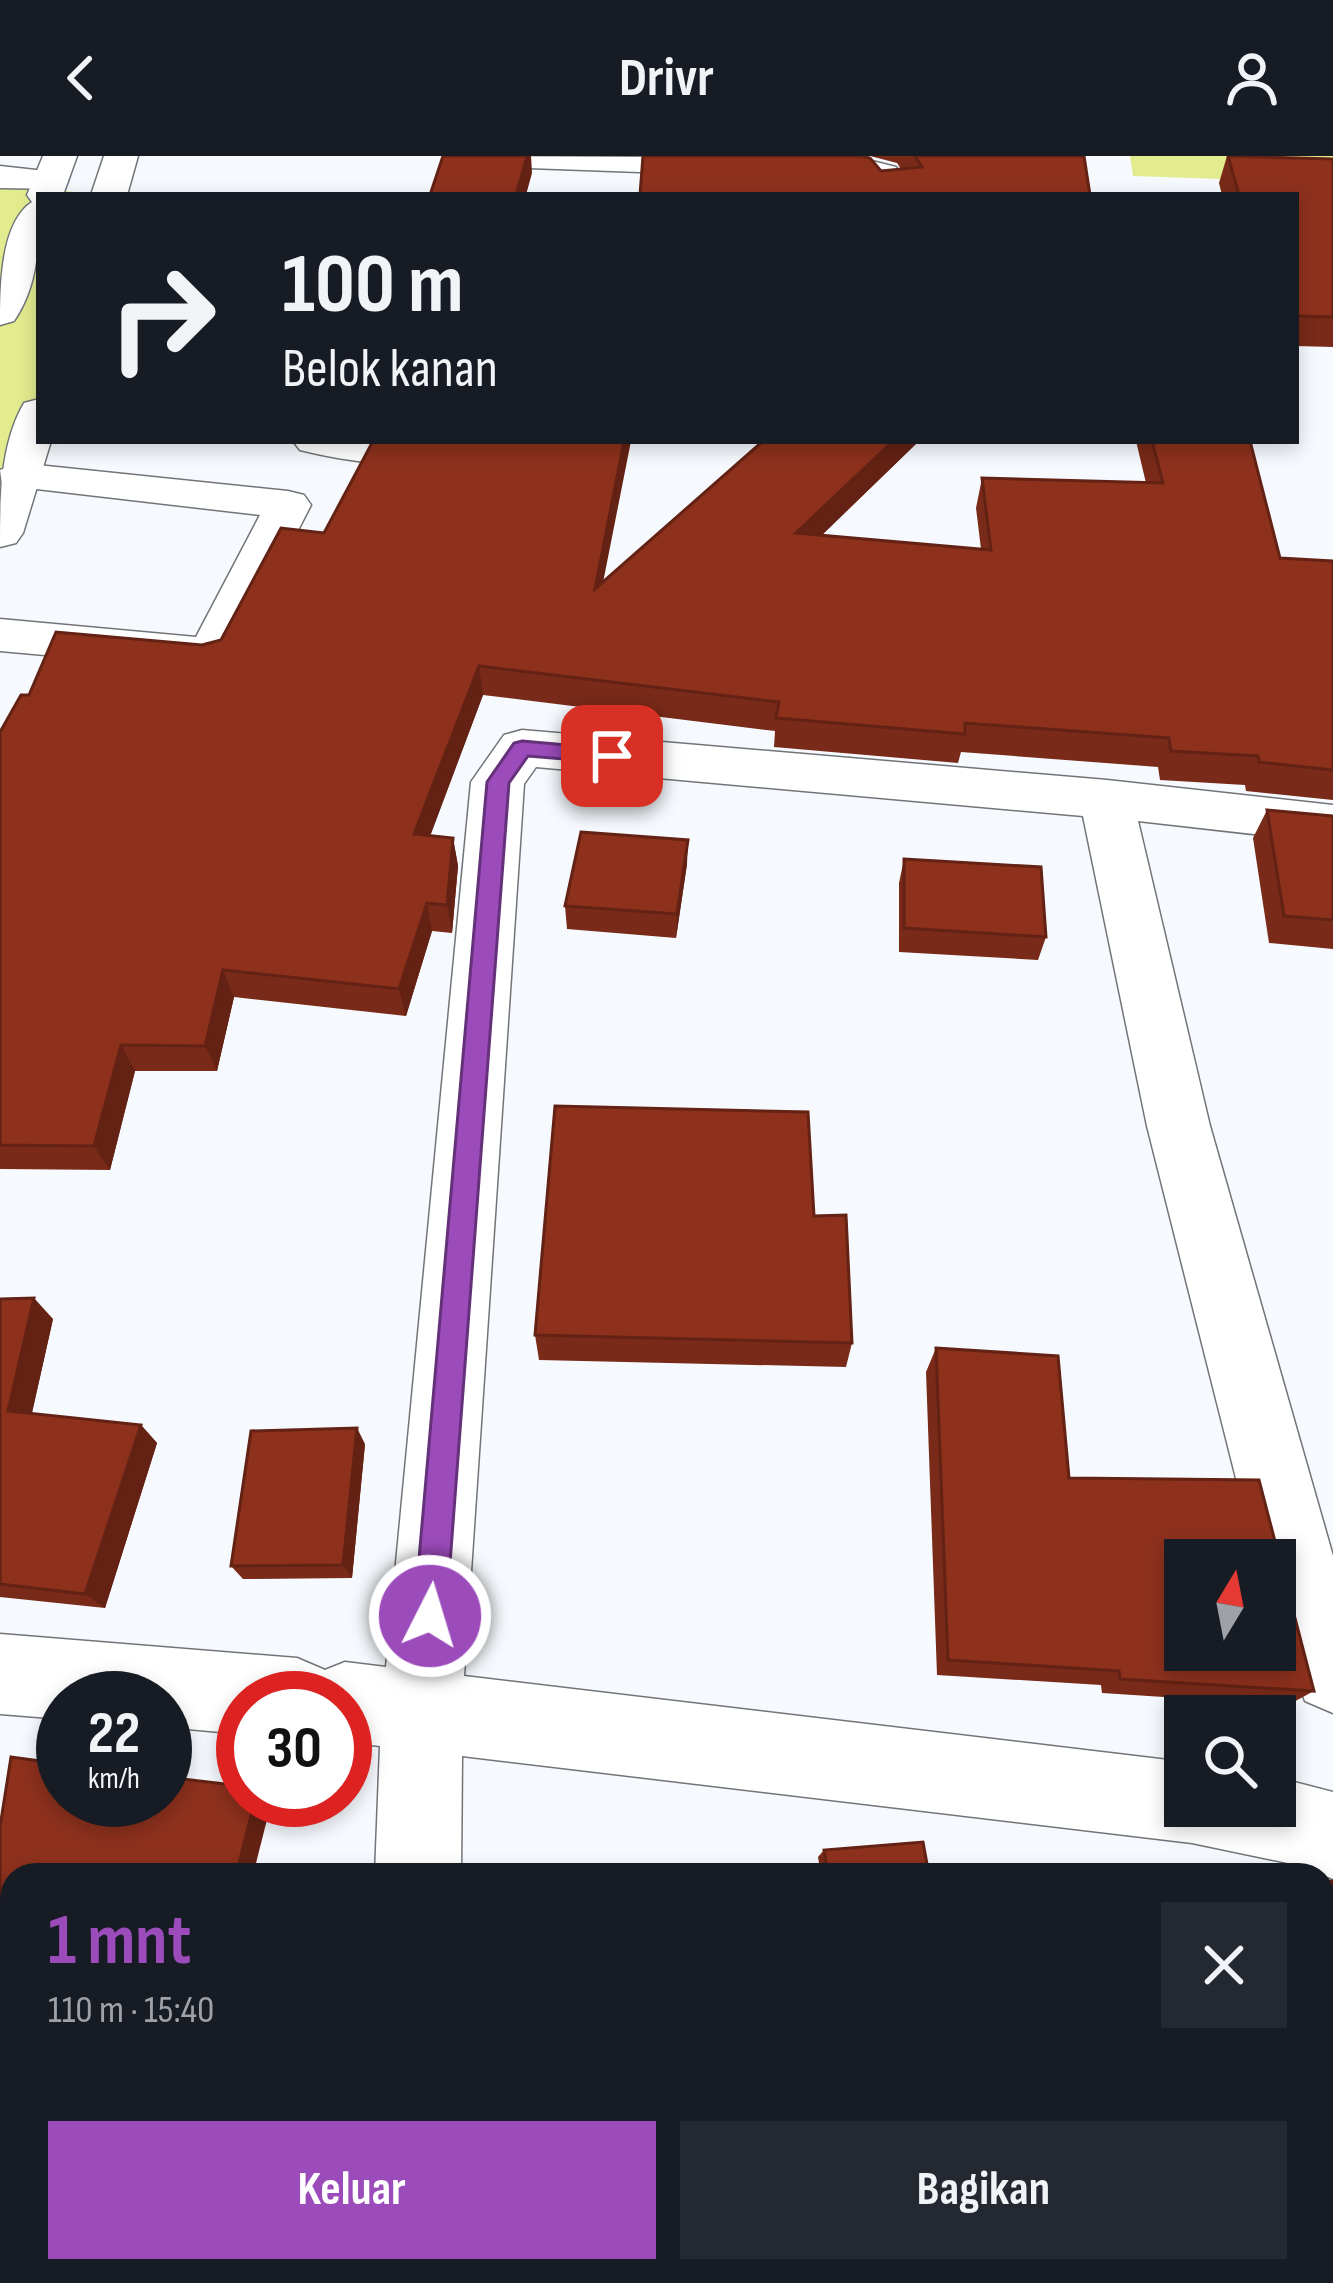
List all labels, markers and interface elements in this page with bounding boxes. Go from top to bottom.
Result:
icon: back [48,45,114,111]
icon: person [1219,45,1285,111]
text: Drivr [619,46,714,111]
text: 100 m [282,235,464,336]
icon: right [84,240,240,396]
text: Belok kanan [282,337,498,402]
pin [561,705,663,807]
icon: arrive [579,723,645,789]
north arrow [1164,1539,1296,1671]
map controls [1164,1539,1296,1827]
position arrow [367,1553,493,1679]
speed limit sign: 30 [216,1671,372,1827]
button: search [1164,1695,1296,1827]
text: 22 [88,1698,140,1770]
text: km/h [88,1761,140,1797]
text: 1 mnt [48,1898,191,1985]
button: close [1161,1902,1287,2028]
text: 110 m · 15:40 [48,1987,214,2034]
button: Keluar [48,2121,656,2259]
button: Bagikan [680,2121,1287,2259]

